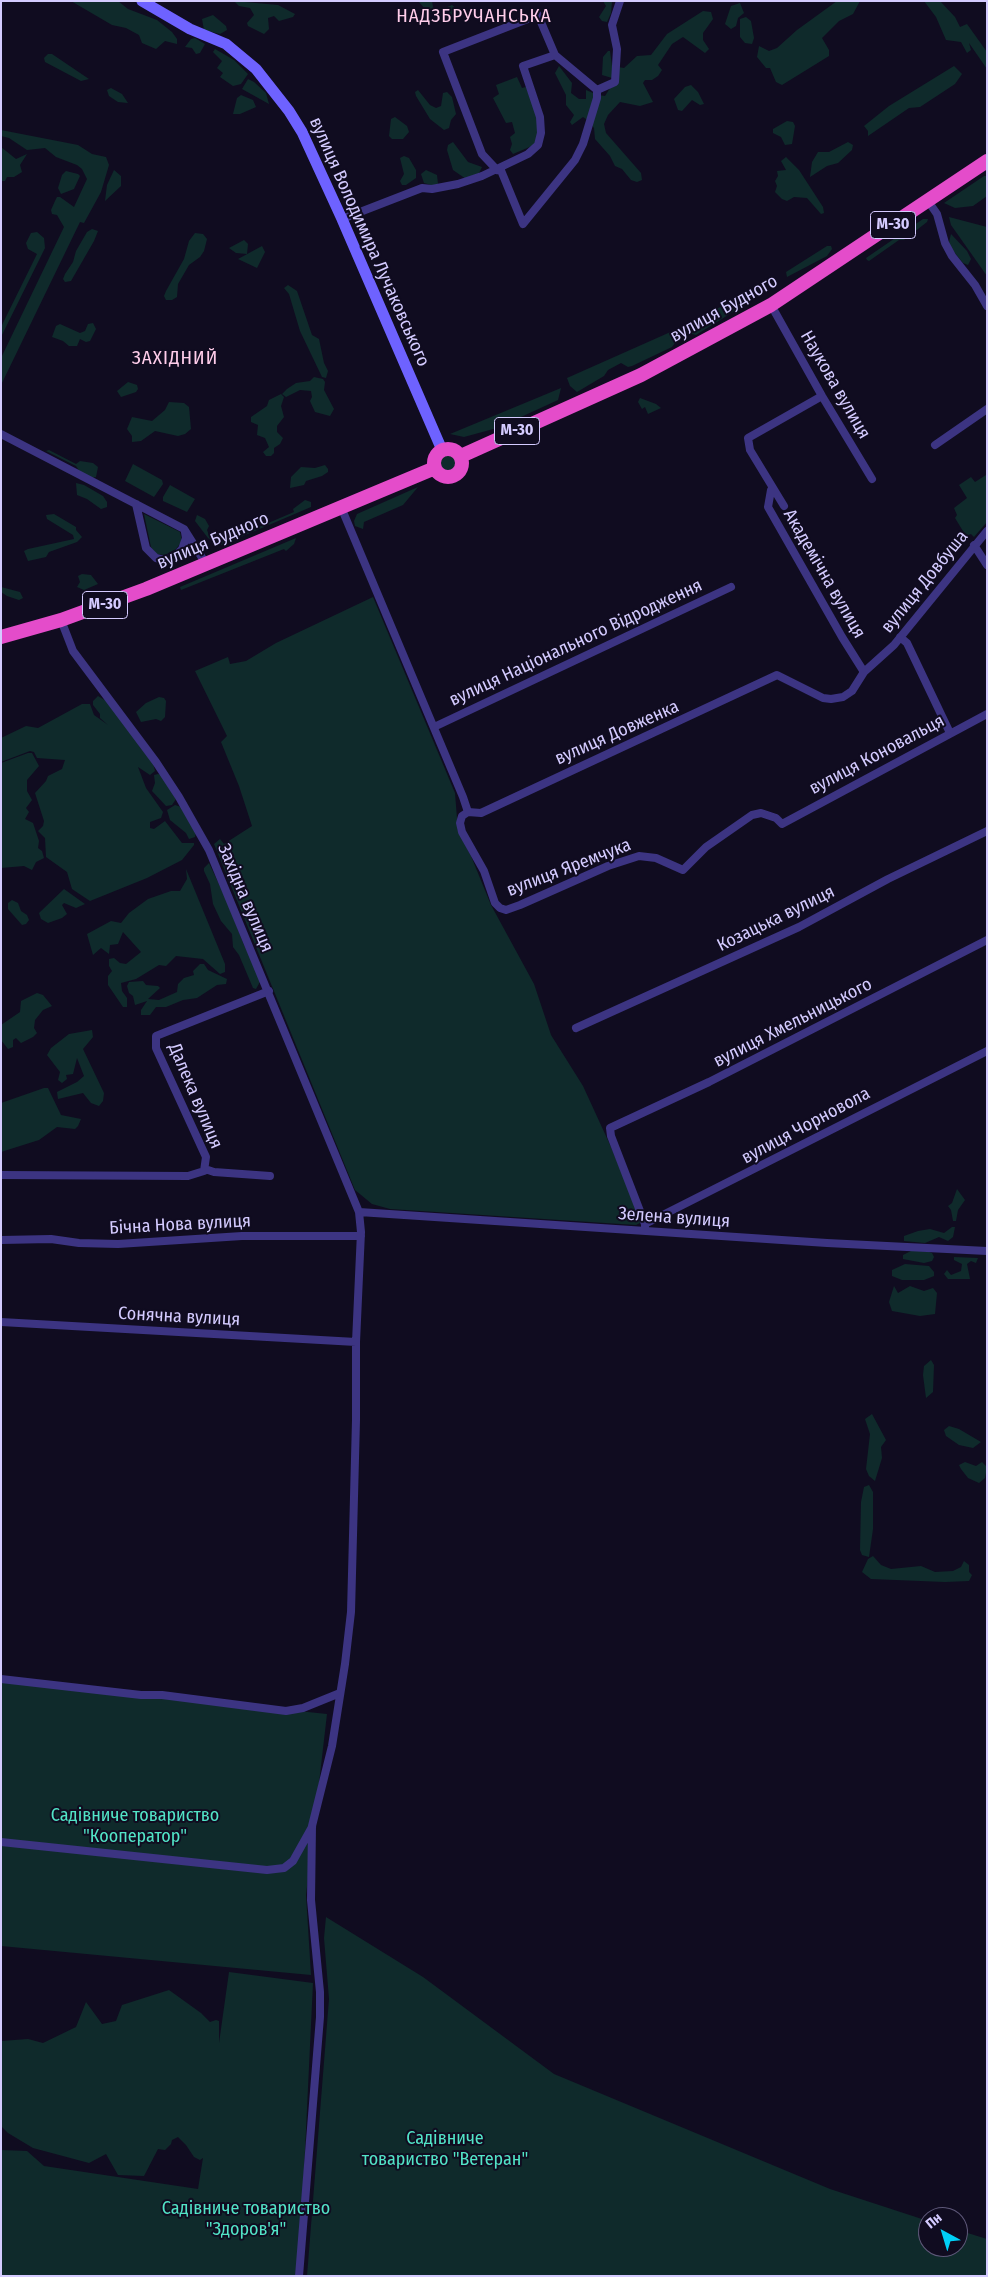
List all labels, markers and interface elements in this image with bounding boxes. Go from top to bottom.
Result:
district label: НАДЗБРУЧАНСЬКА [395,6,553,28]
street label: вулиця Володимира Лучаковського [304,114,434,370]
road number: М-30 [870,212,916,238]
street label: вулиця Будного [666,271,782,347]
street label: Наукова вулиця [795,327,875,443]
district label: ЗАХІДНИЙ [131,348,219,370]
road number: М-30 [494,418,540,444]
street label: Академічна вулиця [778,506,870,642]
street label: вулиця Будного [154,508,272,574]
street label: вулиця Довбуша [877,526,973,638]
street label: вулиця Національного Відродження [446,575,706,711]
road number: М-30 [82,592,128,618]
street label: вулиця Довженка [552,696,682,770]
street label: вулиця Коновальця [806,710,948,800]
street label: вулиця Яремчука [504,834,634,902]
street label: Західна вулиця [212,841,278,955]
street label: Козацька вулиця [714,881,838,957]
street label: вулиця Хмельницького [710,974,876,1072]
street label: Далека вулиця [163,1040,227,1152]
street label: вулиця Чорновола [738,1083,874,1169]
street label: Зелена вулиця [617,1203,731,1233]
street label: Бічна Нова вулиця [109,1211,251,1239]
street label: Сонячна вулиця [117,1303,241,1331]
park label: Садівниче товариство "Кооператор" [51,1805,219,1848]
park label: Садівниче товариство "Ветеран" [362,2128,528,2170]
park label: Садівниче товариство "Здоров'я" [162,2198,330,2240]
north arrow [918,2207,968,2257]
text: Пн [922,2209,945,2232]

